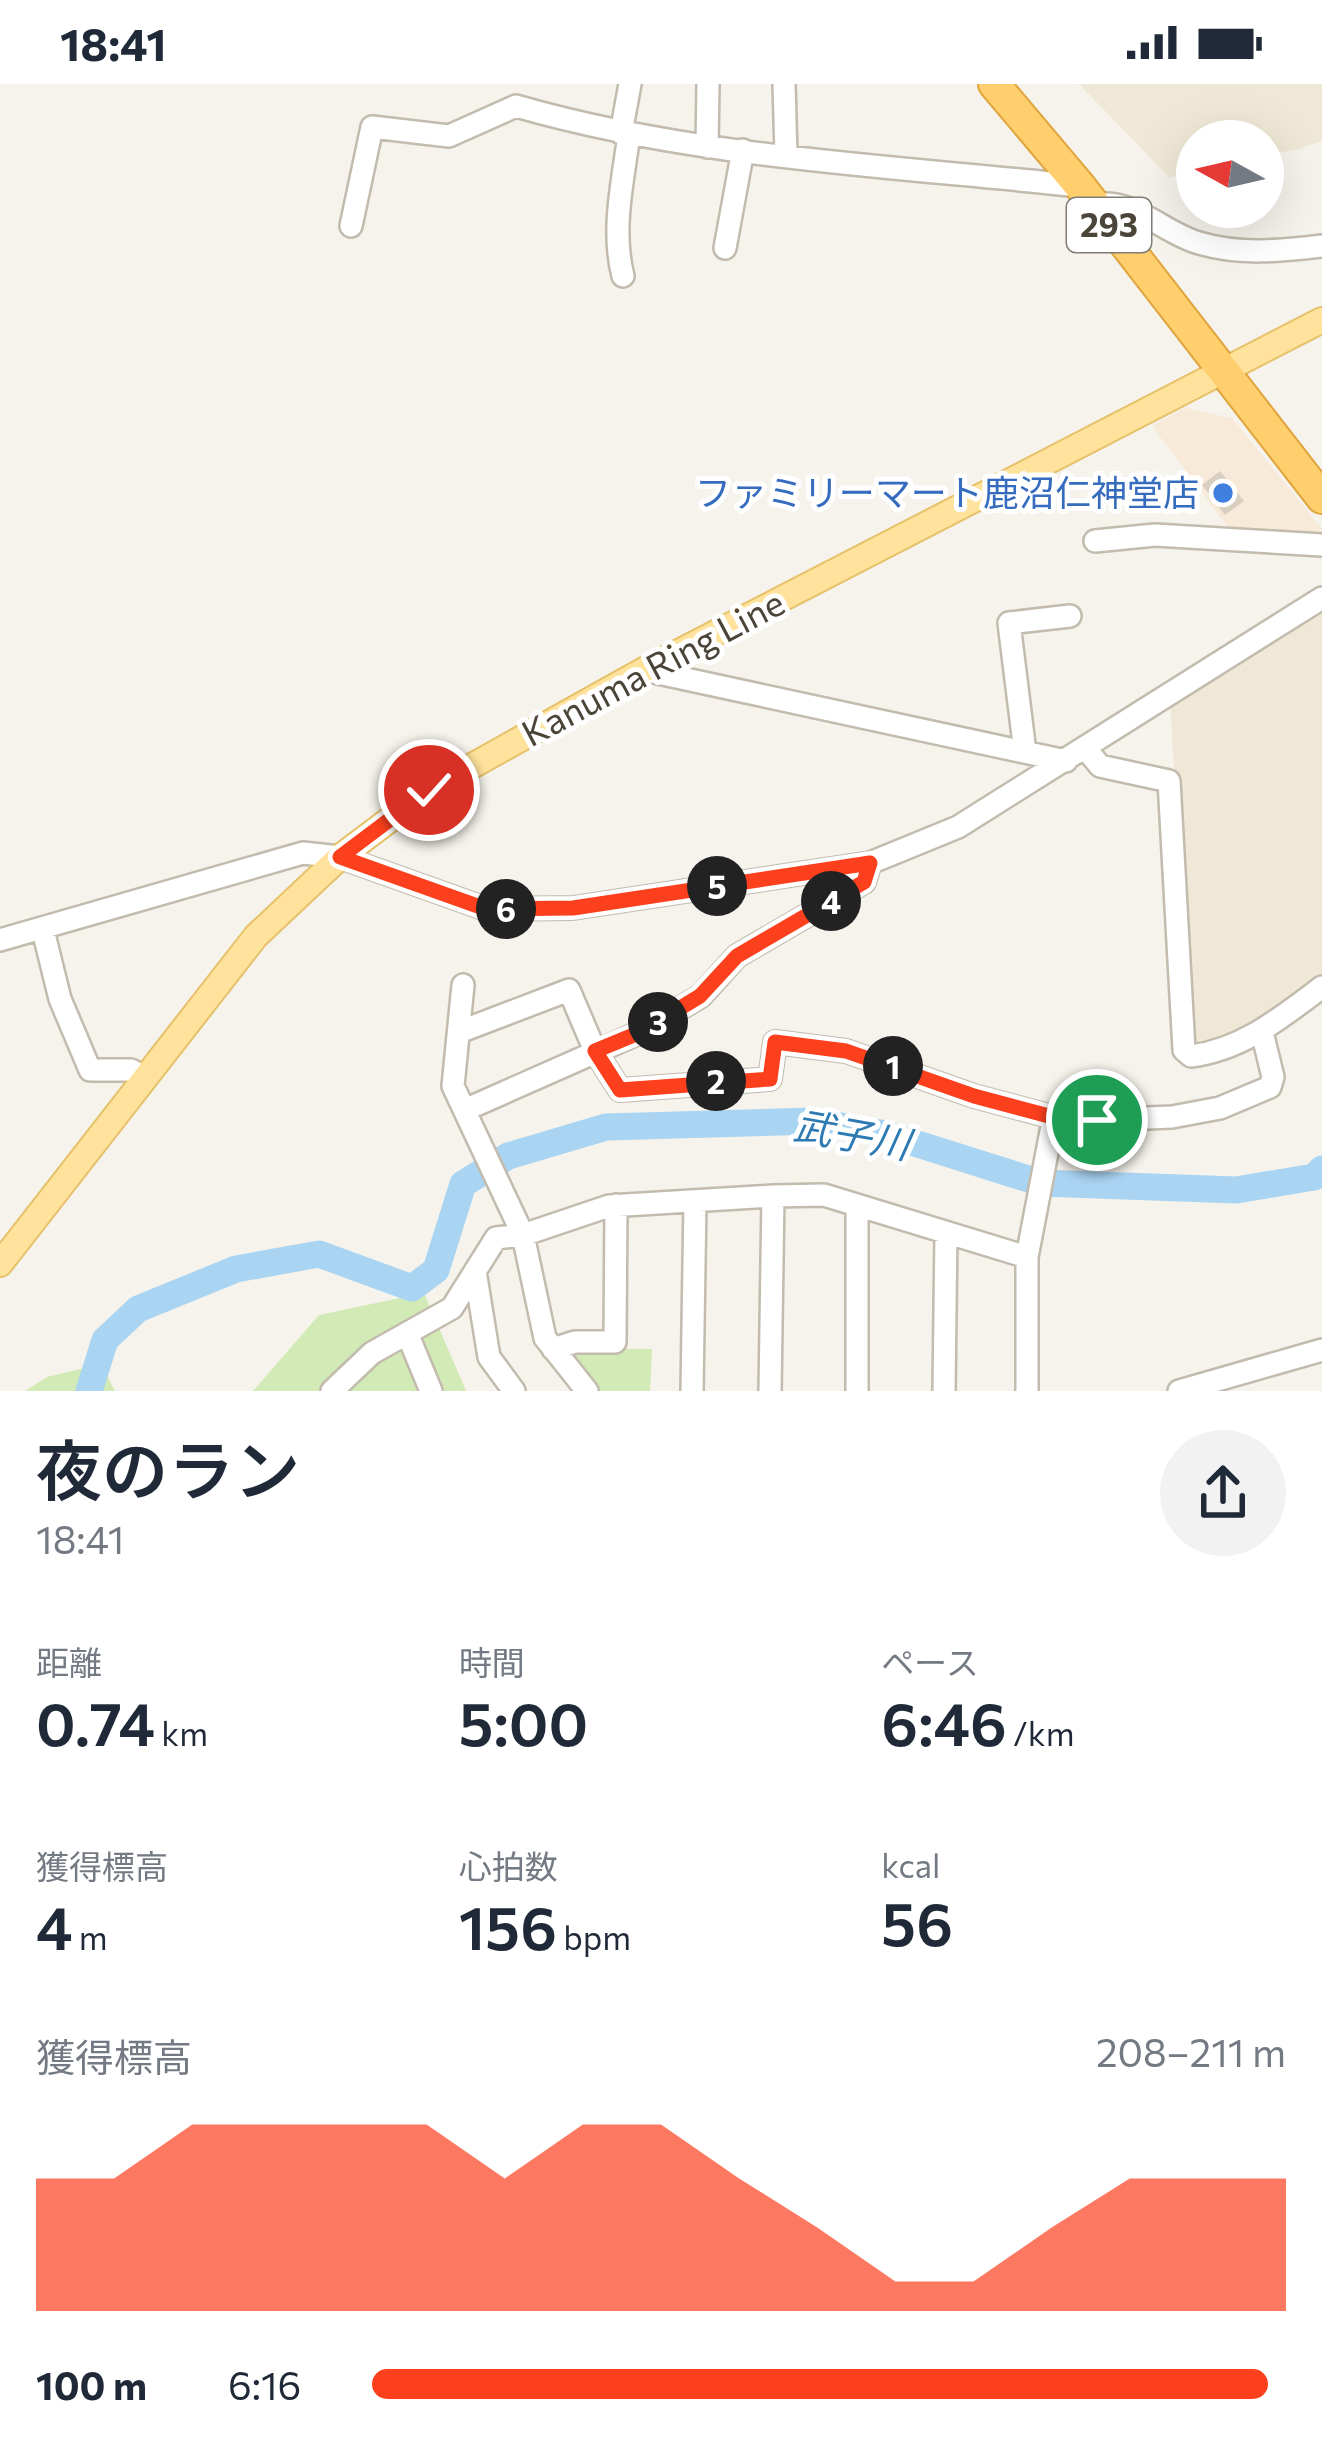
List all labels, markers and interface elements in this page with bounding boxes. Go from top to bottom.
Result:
text: 18:41 [60,15,167,70]
north arrow [1176,120,1284,228]
map controls [1176,120,1284,228]
road number: 293 [1067,198,1151,252]
place label: ファミリーマート鹿沼仁神堂店 [695,469,1199,513]
marker: ファミリーマート鹿沼仁神堂店 [1210,480,1236,506]
street label: Kanuma Ring Line [513,579,791,754]
pin [378,739,480,841]
icon: check [396,757,462,823]
pin: 5 [687,856,747,916]
text: 5 [707,865,727,906]
pin: 4 [801,871,861,931]
pin: 6 [476,879,536,939]
text: 4 [821,880,841,921]
text: 6 [496,888,516,929]
pin: 3 [628,992,688,1052]
text: 3 [648,1001,668,1042]
pin: 1 [863,1036,923,1096]
text: 1 [886,1045,900,1086]
pin: 2 [686,1051,746,1111]
text: 2 [707,1060,725,1101]
pin [1046,1069,1148,1171]
icon: arrive [1064,1087,1130,1153]
water label: 武子川 [791,1099,918,1168]
text: 夜のラン [36,1428,300,1509]
button: share [1160,1430,1286,1556]
text: 18:41 [36,1514,124,1562]
text: 距離 [36,1641,102,1682]
text: 時間 [459,1641,525,1682]
text: ペース [881,1641,979,1682]
text: 0.74 [36,1685,155,1758]
text: 5:00 [459,1685,588,1758]
text: 6:46 [881,1685,1007,1758]
text: km [155,1712,208,1753]
text: /km [1007,1712,1074,1753]
text: kcal [881,1844,940,1885]
text: 獲得標高 [36,1845,168,1886]
text: 心拍数 [459,1845,558,1886]
text: 56 [881,1885,953,1958]
text: 4 [36,1889,73,1962]
text: 156 [459,1889,557,1962]
text: m [73,1916,108,1957]
text: bpm [557,1916,631,1957]
text: 208–211 m [1096,2027,1286,2075]
text: 獲得標高 [36,2032,192,2080]
text: 100 m [36,2360,147,2408]
text: 6:16 [228,2360,301,2408]

